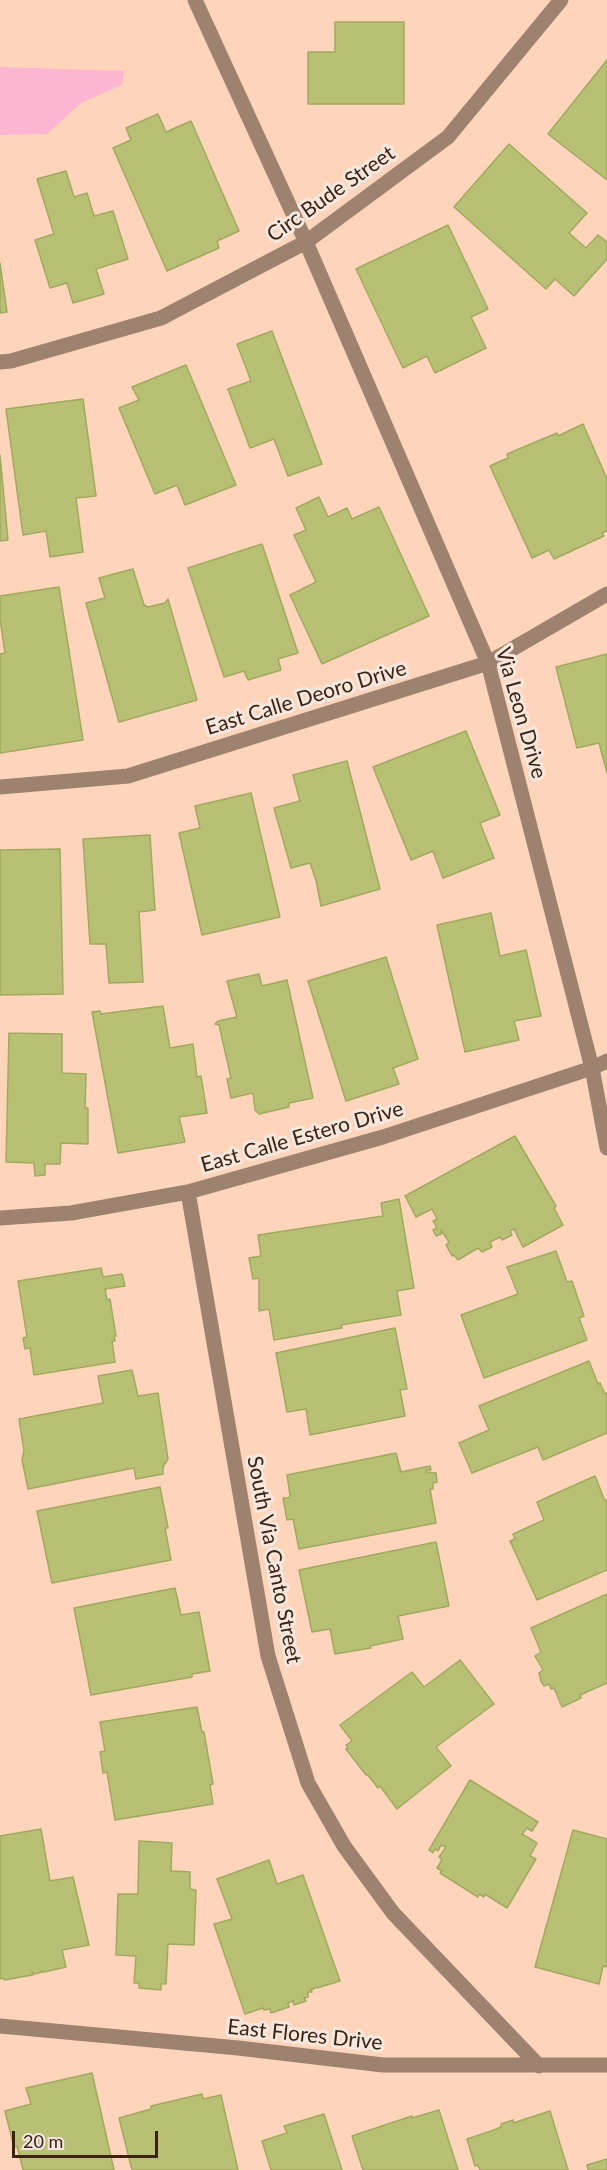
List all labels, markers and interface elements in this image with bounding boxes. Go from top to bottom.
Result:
street label: Circ Bude Street [262,141,400,247]
street label: Via Leon Drive [490,645,552,781]
street label: East Calle Deoro Drive [203,655,409,741]
street label: East Calle Estero Drive [198,1096,406,1178]
street label: South Via Canto Street [242,1454,306,1666]
street label: East Flores Drive [226,2014,384,2056]
scale bar [15,2119,160,2157]
text: 20 m [23,2130,63,2152]

